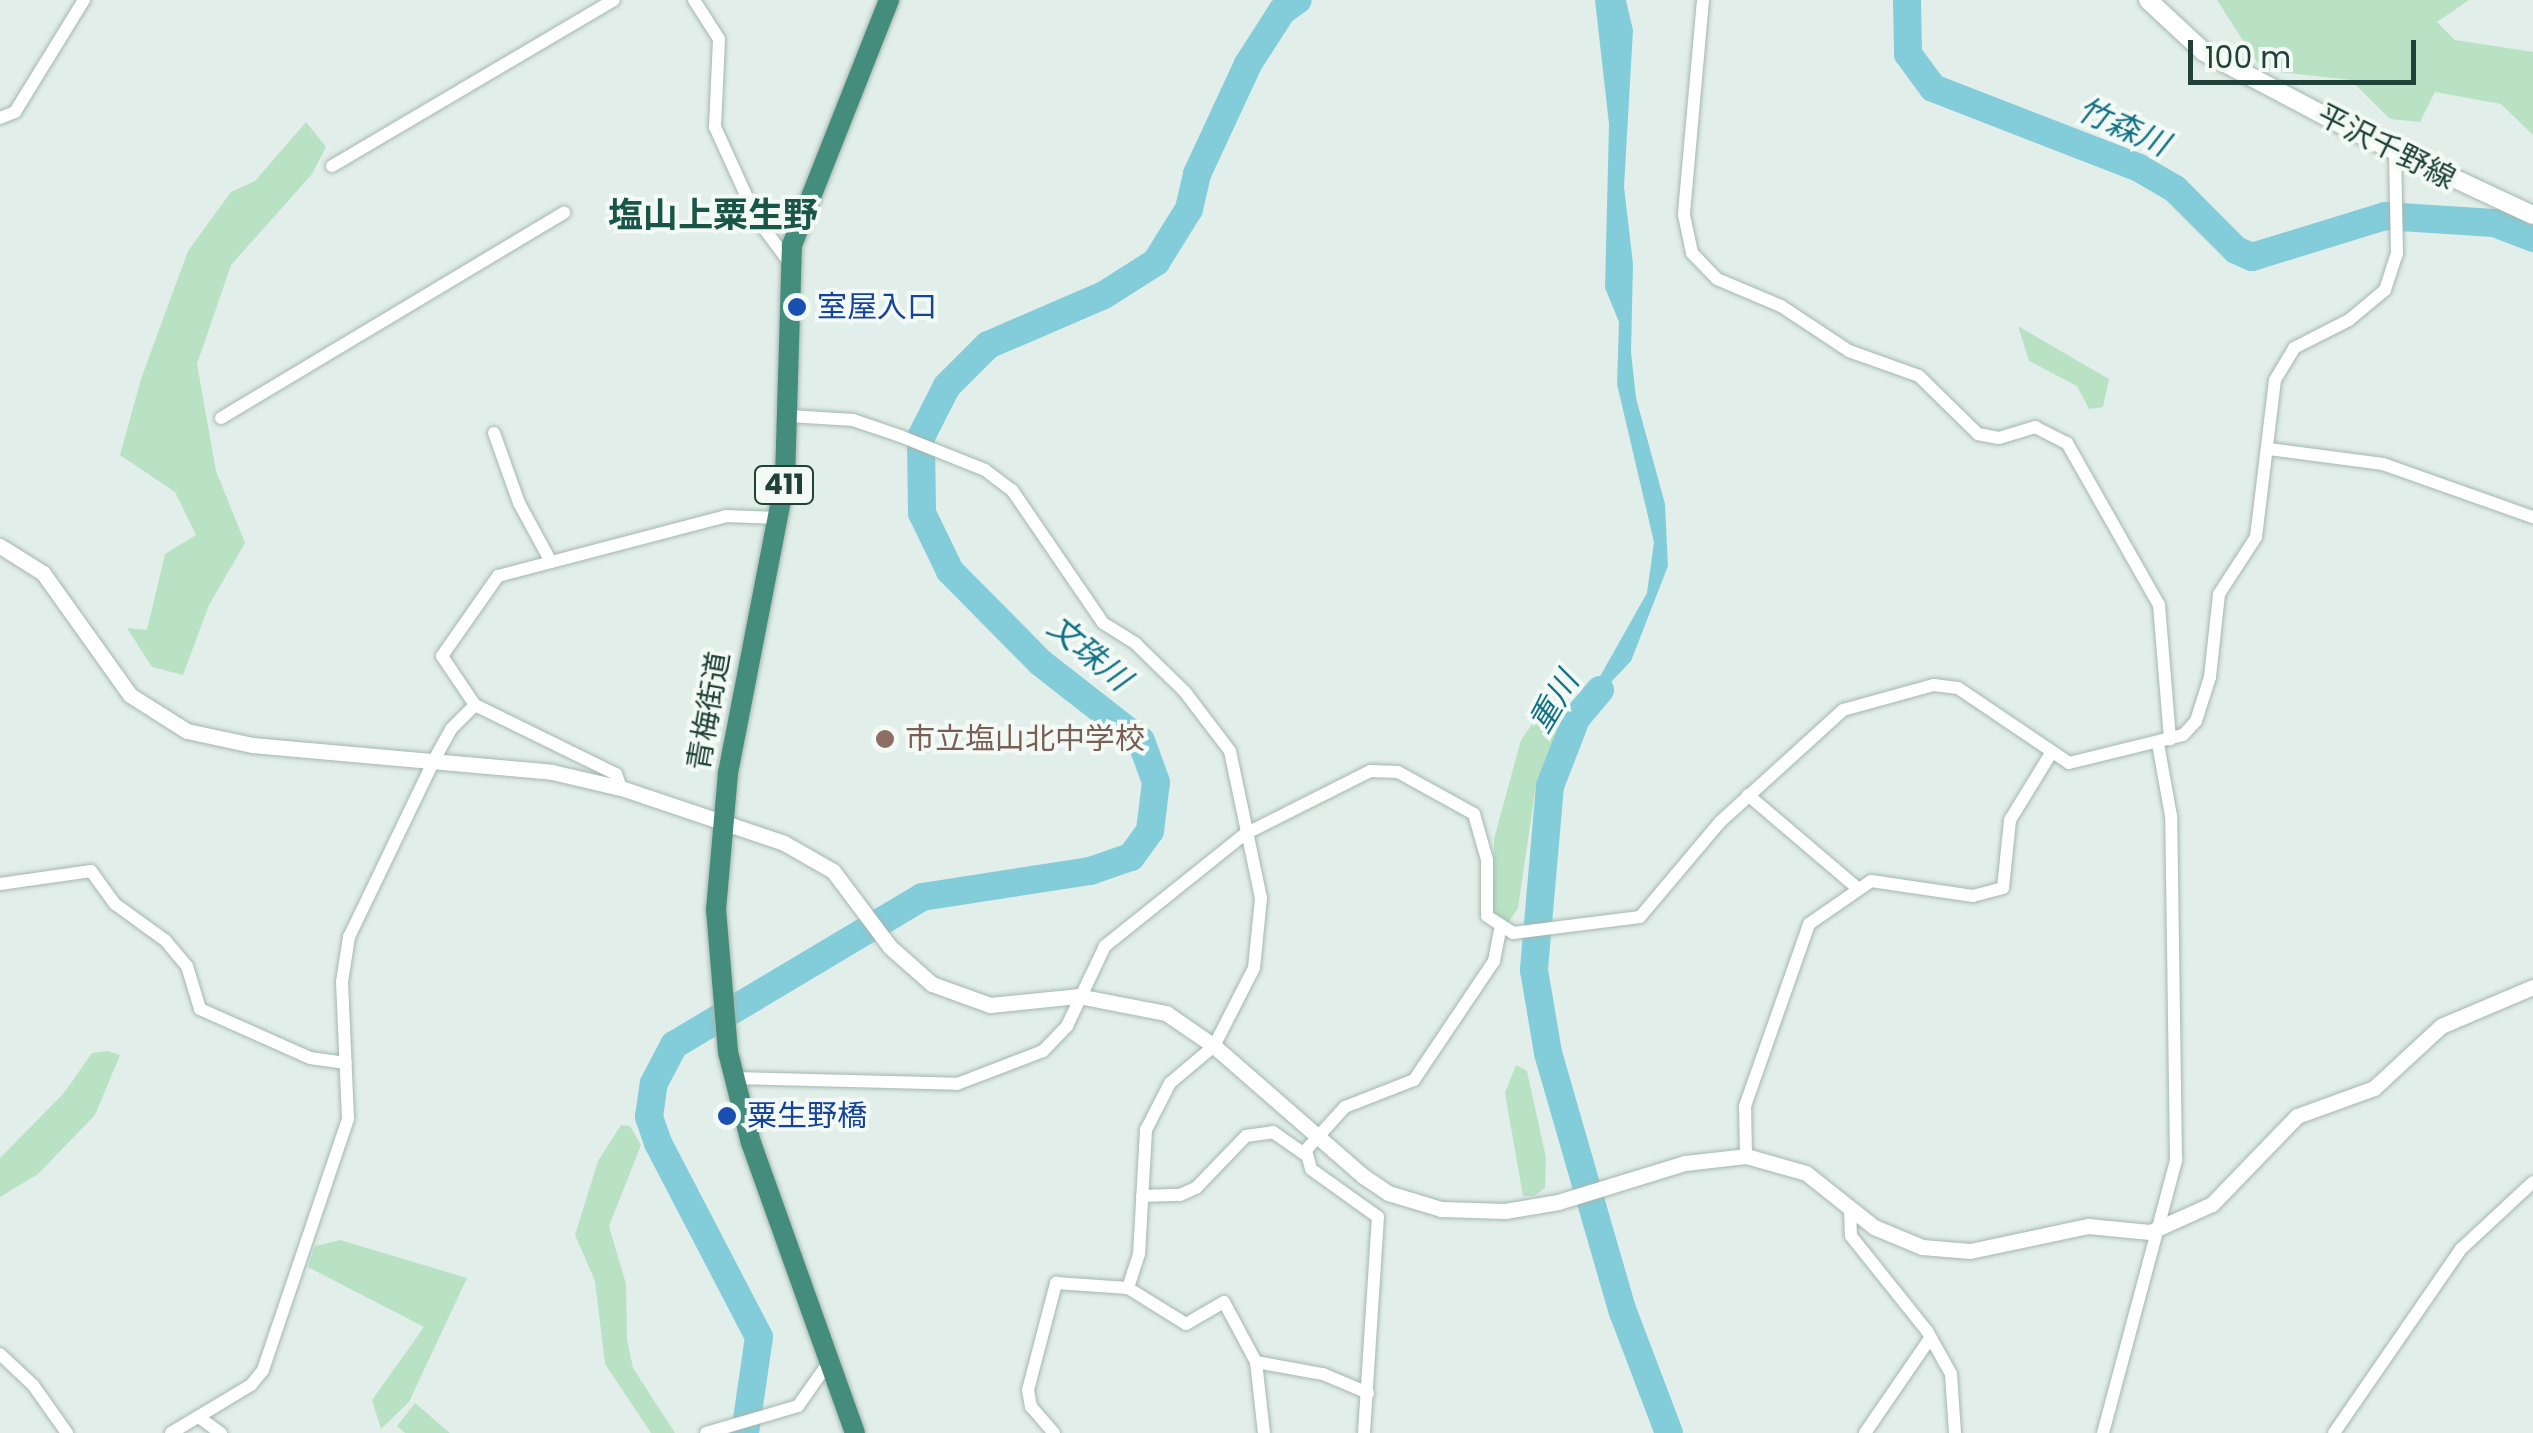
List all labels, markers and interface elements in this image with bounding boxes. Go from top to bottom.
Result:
scale bar [2193,20,2420,82]
text: 100 m [2205,36,2291,79]
water label: 竹森川 [2071,90,2175,164]
street label: 平沢千野線 [2311,97,2461,197]
district label: 塩山上粟生野 [608,194,818,236]
place label: 室屋入口 [817,289,937,325]
marker: 室屋入口 [786,296,808,318]
road number: 411 [752,462,816,508]
water label: 文珠川 [1040,607,1138,699]
street label: 青梅街道 [681,649,737,773]
water label: 重川 [1521,665,1587,739]
place label: 市立塩山北中学校 [905,721,1145,757]
marker: 市立塩山北中学校 [874,728,896,750]
place label: 粟生野橋 [747,1098,867,1134]
marker: 粟生野橋 [716,1105,738,1127]

